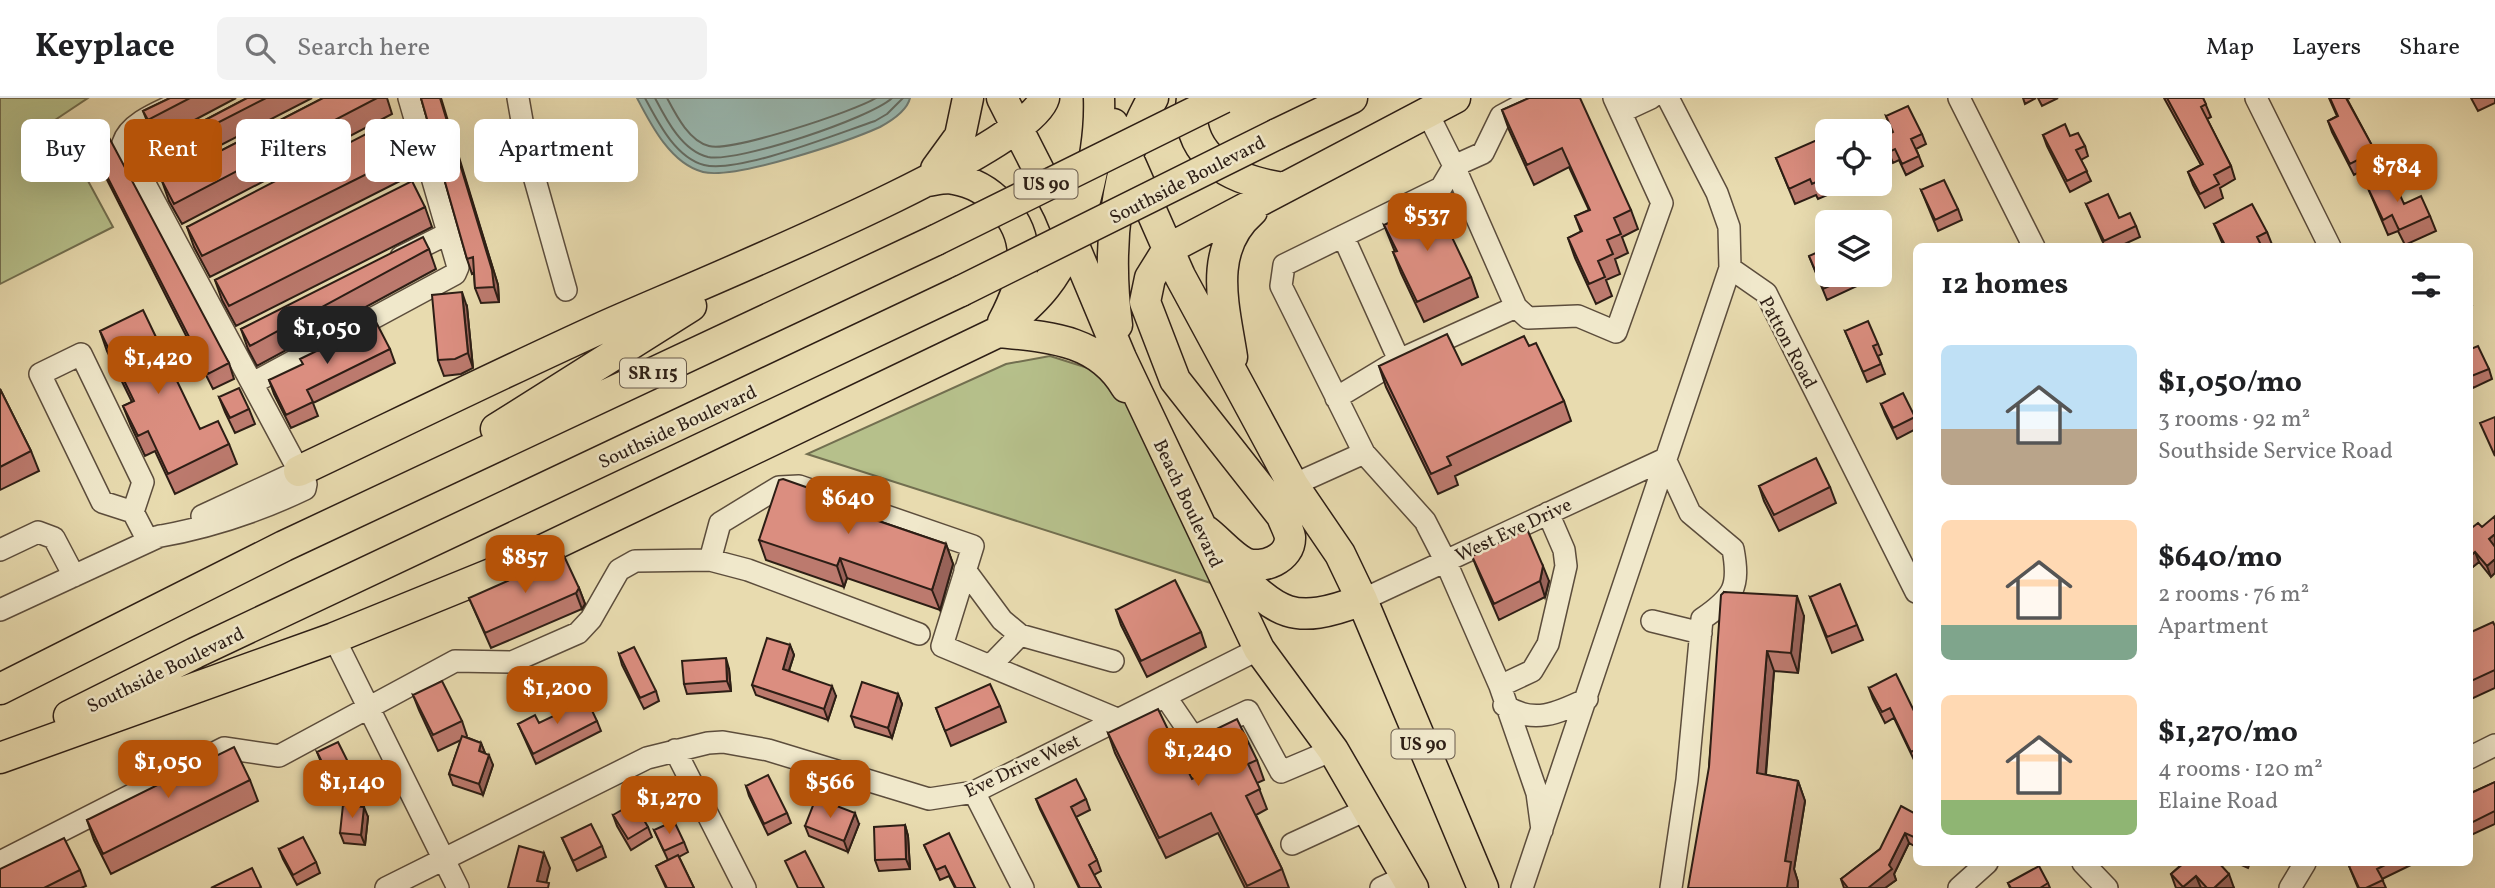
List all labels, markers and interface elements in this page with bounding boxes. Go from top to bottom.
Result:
search box [217,17,707,80]
text: Keyplace [35,25,175,71]
icon: search [241,29,279,67]
text: Search here [297,30,430,66]
text: Map [2206,31,2254,65]
text: Layers [2292,31,2361,65]
text: Share [2399,31,2460,65]
chip: Buy [21,119,110,182]
chip: Rent [124,119,222,182]
chip: Filters [236,119,351,182]
chip: New [365,119,460,182]
chip: Apartment [474,119,638,182]
map controls [1815,119,1892,287]
button: locate [1815,119,1892,196]
street label: Southside Boulevard [1105,130,1270,231]
pin: $784 [2356,144,2438,204]
text: $784 [2372,151,2422,183]
road number: US 90 [1014,170,1078,198]
pin: $537 [1386,194,1468,253]
text: $537 [1404,200,1450,232]
button: layers [1815,210,1892,287]
text: 12 homes [1941,264,2068,306]
icon: filters [2407,266,2445,304]
street label: Patton Road [1752,292,1822,394]
pin: $1,050 [270,306,384,366]
text: $1,050 [293,313,361,345]
pin: $1,420 [101,336,215,396]
text: $1,420 [124,343,192,375]
road number: SR 115 [620,358,686,388]
text: $1,050/mo [2158,362,2302,404]
icon: home [1997,373,2081,457]
street label: Southside Boulevard [594,380,761,476]
text: 3 rooms · 92 m² [2158,404,2310,436]
street label: Beach Boulevard [1146,435,1228,572]
text: Southside Service Road [2158,436,2393,468]
pin: $640 [807,476,889,536]
text: $640 [822,483,874,515]
street label: West Eve Drive [1451,492,1576,569]
pin: $857 [484,536,566,595]
text: $640/mo [2158,537,2282,579]
text: $857 [502,542,548,574]
icon: home [1997,548,2081,632]
text: 2 rooms · 76 m² [2158,579,2309,611]
text: Apartment [2158,611,2269,643]
street label: Southside Boulevard [83,621,249,720]
pin: $1,200 [500,666,614,726]
text: $1,200 [522,673,592,705]
text: $1,270/mo [2158,712,2298,754]
icon: home [1997,723,2081,807]
street label: Eve Drive West [961,728,1085,805]
pin: $1,240 [1141,728,1255,788]
road number: US 90 [1392,730,1454,758]
text: $1,240 [1164,735,1232,767]
pin: $1,050 [111,740,225,800]
text: $1,050 [134,747,202,779]
text: 4 rooms · 120 m² [2158,754,2323,786]
pin: $1,140 [295,760,409,820]
pin: $566 [789,760,871,820]
text: $1,140 [319,767,385,799]
text: $566 [805,767,855,799]
pin: $1,270 [612,776,726,836]
text: $1,270 [637,783,701,815]
text: Elaine Road [2158,786,2278,818]

